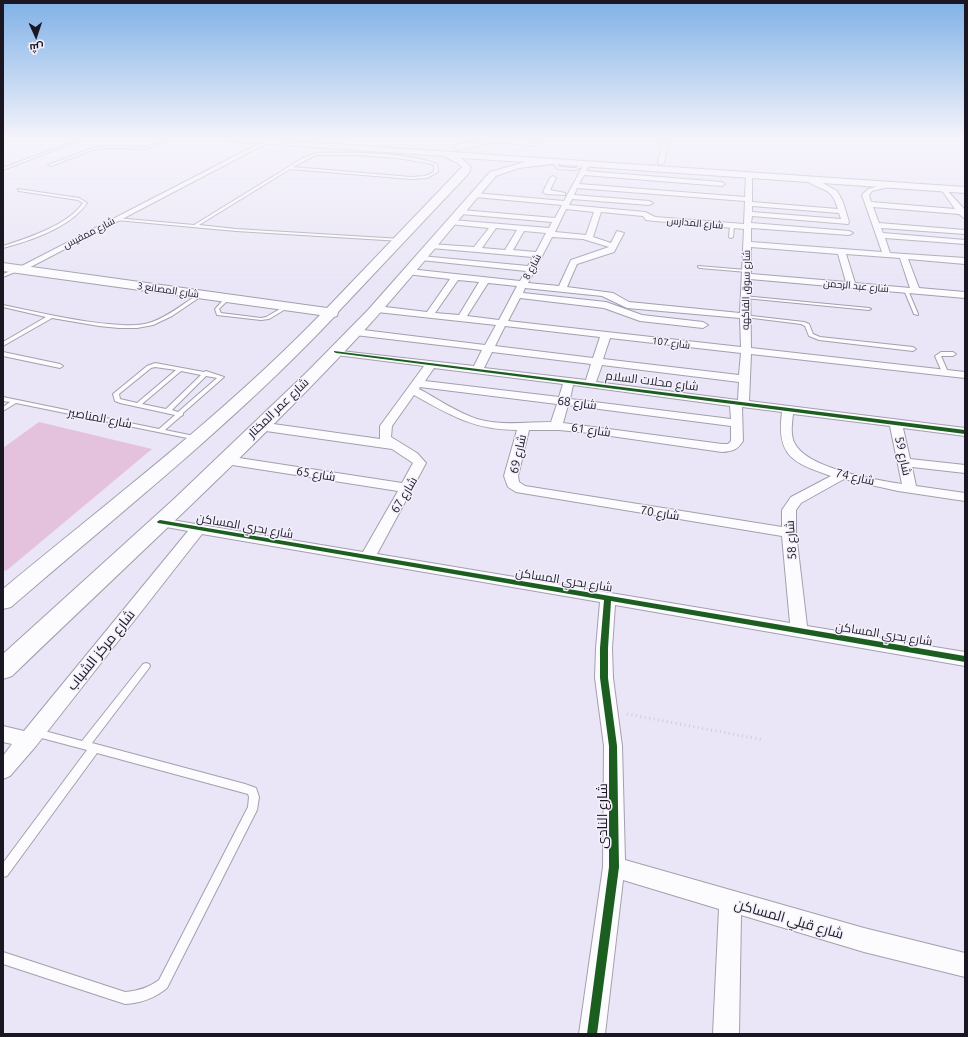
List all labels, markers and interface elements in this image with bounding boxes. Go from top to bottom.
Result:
north arrow [16,16,56,56]
text: ش [29,42,44,54]
street label: شارع ممفيس [61,215,117,251]
street label: شارع المدارس [666,215,724,231]
street label: شارع سوق الفاكهه [739,250,753,330]
street label: شارع 8 [520,252,544,282]
street label: شارع عبد الرحمن [823,277,889,295]
street label: شارع المصانع 3 [136,280,200,300]
street label: شارع 107 [651,335,691,351]
street label: شارع محلات السلام [605,368,699,394]
street label: شارع عمر المختار [244,375,312,441]
street label: شارع 68 [557,393,597,413]
street label: شارع المناصير [67,405,133,431]
street label: شارع 61 [570,420,612,440]
street label: شارع 69 [507,433,529,475]
street label: شارع 59 [892,435,914,477]
street label: شارع 65 [295,464,337,484]
street label: شارع 74 [834,466,876,488]
street label: شارع 67 [388,474,420,516]
street label: شارع 70 [639,503,681,523]
street label: شارع بحري المساكن [196,510,294,542]
street label: شارع 58 [782,520,800,560]
street label: شارع بحري المساكن [515,565,613,595]
street label: شارع مركز الشباب [63,606,139,694]
street label: شارع بحري المساكن [835,619,933,649]
street label: شارع النادى [594,783,610,849]
street label: شارع قبلي المساكن [733,895,845,943]

